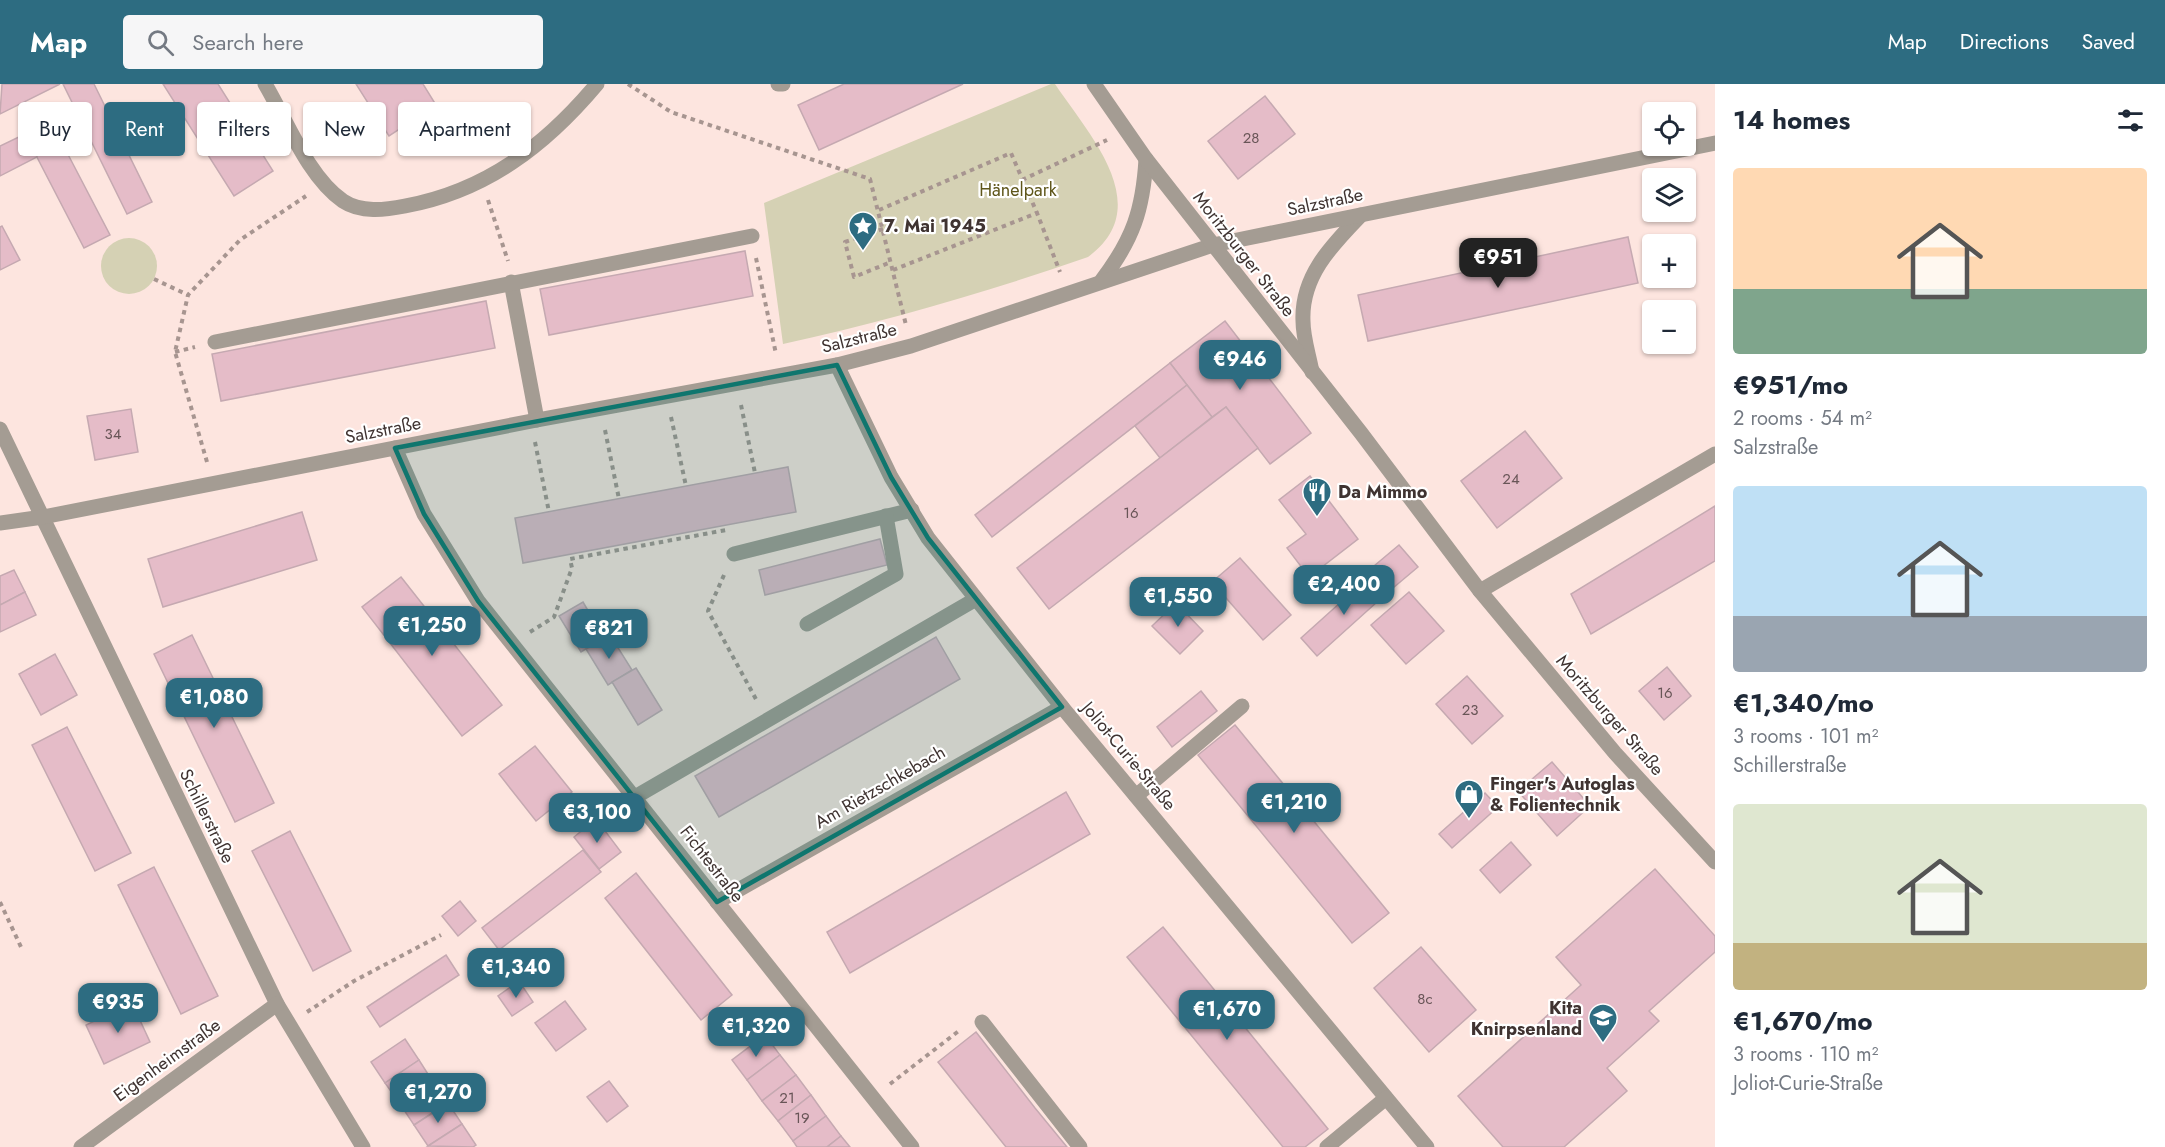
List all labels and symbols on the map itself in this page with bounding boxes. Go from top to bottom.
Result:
house number: 28 [1243,127,1259,149]
park label: Hänelpark [979,177,1057,203]
street label: Salzstraße [1285,181,1365,223]
street label: Moritzburger Straße [1187,186,1301,322]
place icon: 7. Mai 1945 [847,210,879,252]
place label: 7. Mai 1945 [884,213,986,239]
pin: €951 [1462,238,1534,289]
street label: Salzstraße [819,316,899,360]
pin: €946 [1204,340,1276,391]
street label: Salzstraße [343,410,423,450]
house number: 34 [105,423,122,445]
house number: 24 [1502,468,1520,490]
restaurant icon: Da Mimmo [1301,476,1333,518]
place label: Da Mimmo [1338,479,1428,505]
house number: 16 [1123,502,1139,524]
pin: €2,400 [1295,565,1393,616]
pin: €1,550 [1129,577,1227,628]
pin: €1,250 [383,606,481,657]
pin: €821 [573,609,645,660]
street label: Moritzburger Straße [1550,649,1670,781]
pin: €1,080 [165,678,263,729]
house number: 16 [1657,682,1673,704]
street label: Joliot-Curie-Straße [1074,694,1182,816]
house number: 23 [1462,699,1478,721]
street label: Am Rietzschkebach [810,739,950,835]
street label: Schillerstraße [173,764,241,868]
place label: Finger's Autoglas & Folientechnik [1490,771,1635,818]
shop icon: Finger's Autoglas & Folientechnik [1453,778,1485,820]
pin: €1,210 [1245,783,1343,834]
pin: €3,100 [548,793,646,844]
street label: Fichtestraße [674,820,750,908]
pin: €1,340 [467,948,565,999]
pin: €935 [82,983,154,1034]
house number: 8c [1417,988,1433,1010]
pin: €1,670 [1178,990,1276,1041]
place label: Kita Knirpsenland [1471,995,1582,1042]
school or university icon: Kita Knirpsenland [1587,1002,1619,1044]
pin: €1,320 [707,1007,805,1058]
street label: Eigenheimstraße [108,1012,226,1108]
pin: €1,270 [389,1073,487,1124]
house number: 21 [779,1087,795,1109]
house number: 19 [794,1107,810,1129]

